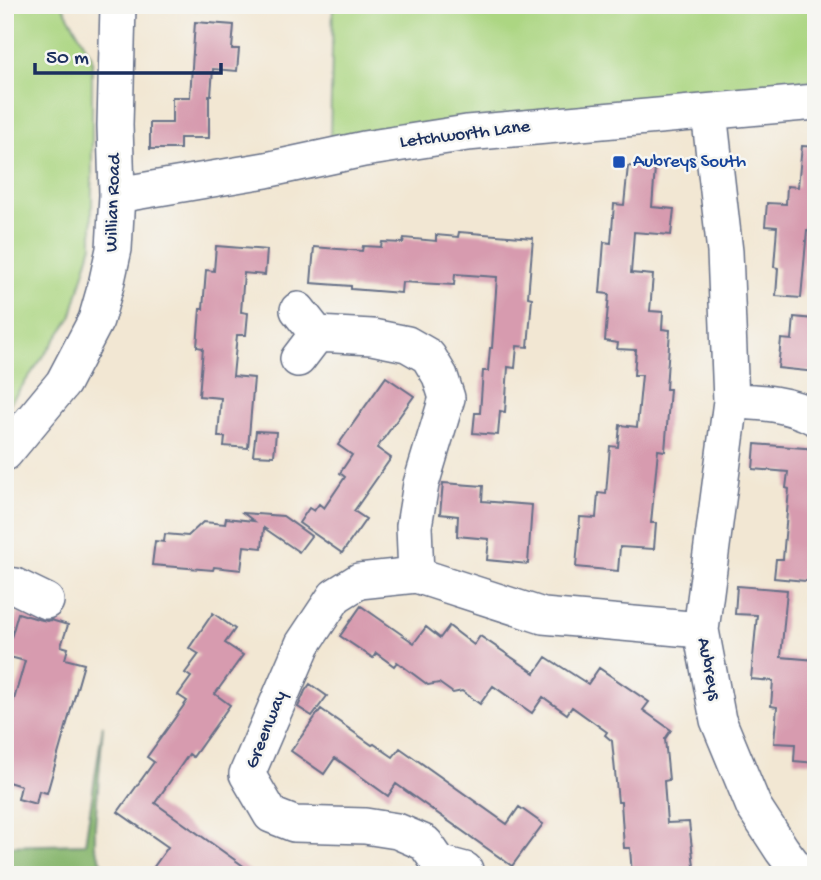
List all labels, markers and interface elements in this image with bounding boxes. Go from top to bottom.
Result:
scale bar [35,32,220,76]
text: 50 m [46,47,89,72]
street label: Letchworth Lane [398,116,532,154]
place label: Aubreys South [633,151,746,174]
street label: Willian Road [101,152,127,253]
marker: Aubreys South [611,154,627,170]
street label: Aubreys [691,636,725,703]
street label: Greenway [241,687,293,772]

